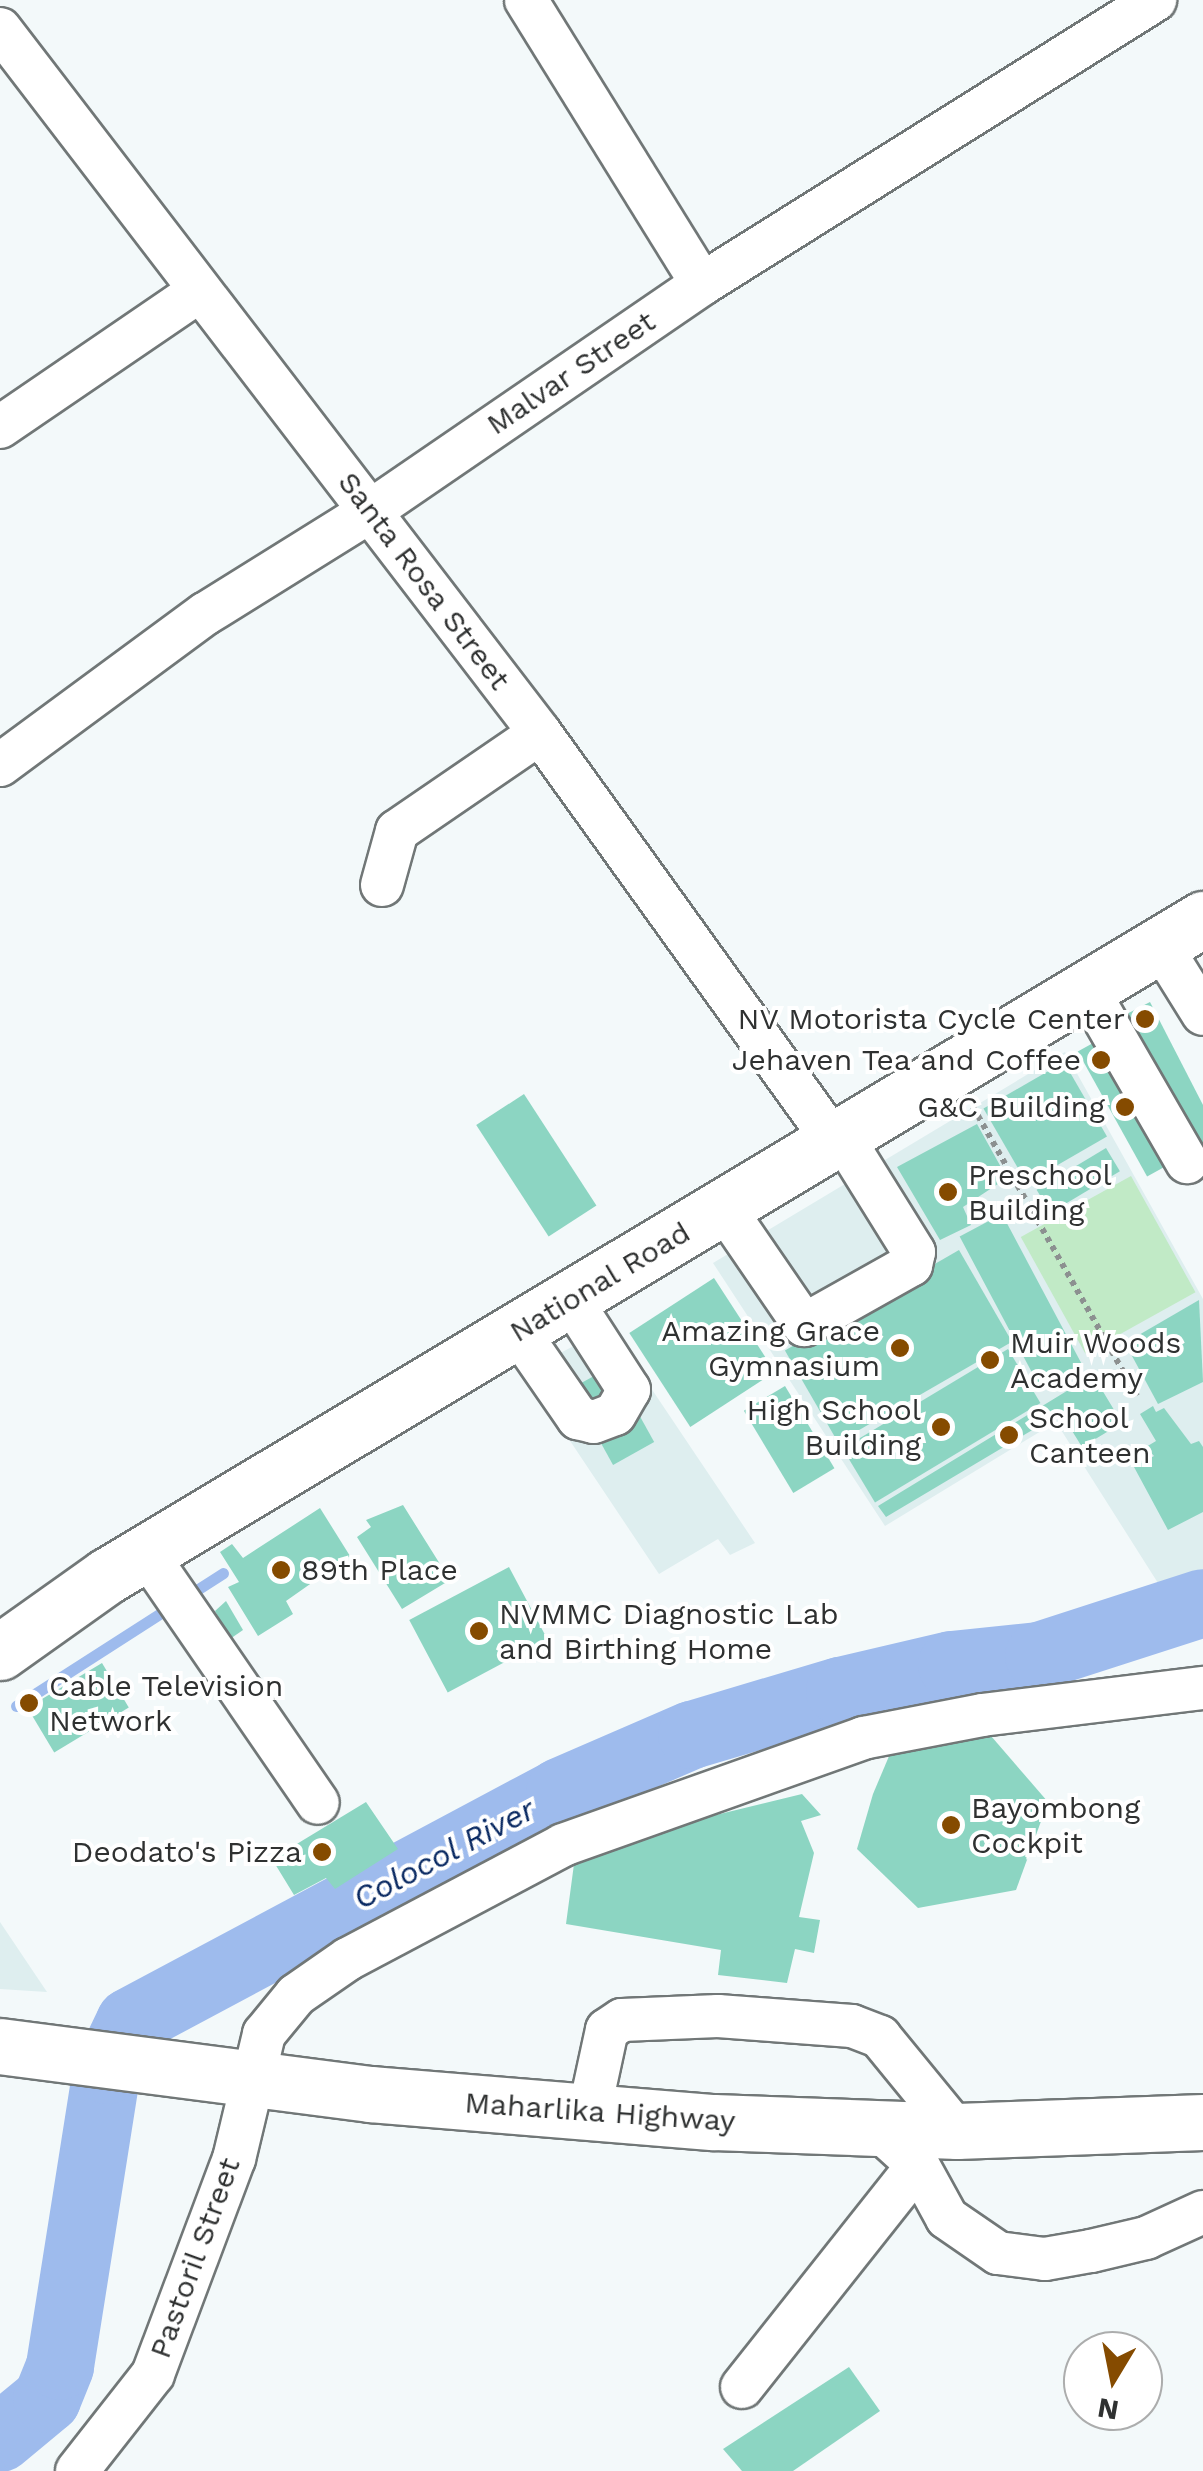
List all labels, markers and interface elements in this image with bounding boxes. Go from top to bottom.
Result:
street label: Malvar Street [480,303,662,443]
street label: Santa Rosa Street [330,464,518,698]
place label: NV Motorista Cycle Center [736,1001,1125,1037]
marker: NV Motorista Cycle Center [1134,1008,1156,1030]
place label: Jehaven Tea and Coffee [730,1042,1081,1078]
marker: Jehaven Tea and Coffee [1090,1049,1112,1071]
place label: G&C Building [917,1089,1105,1125]
marker: G&C Building [1114,1096,1136,1118]
place label: Preschool Building [968,1157,1112,1228]
marker: Preschool Building [937,1181,959,1203]
street label: National Road [503,1214,697,1350]
place label: Amazing Grace Gymnasium [661,1313,880,1384]
place label: Muir Woods Academy [1010,1325,1183,1396]
marker: Amazing Grace Gymnasium [889,1337,911,1359]
marker: Muir Woods Academy [979,1349,1001,1371]
place label: High School Building [746,1392,921,1462]
place label: School Canteen [1029,1400,1151,1470]
marker: High School Building [930,1416,952,1438]
marker: School Canteen [998,1424,1020,1446]
place label: 89th Place [301,1552,458,1588]
marker: 89th Place [270,1559,292,1581]
place label: NVMMC Diagnostic Lab and Birthing Home [499,1596,839,1666]
marker: NVMMC Diagnostic Lab and Birthing Home [468,1620,490,1642]
place label: Cable Television Network [49,1668,284,1738]
marker: Cable Television Network [18,1692,40,1714]
water label: Colocol River [346,1790,542,1918]
place label: Bayombong Cockpit [971,1790,1140,1860]
marker: Bayombong Cockpit [940,1814,962,1836]
place label: Deodato's Pizza [72,1834,302,1870]
marker: Deodato's Pizza [311,1841,333,1863]
street label: Maharlika Highway [463,2085,737,2139]
street label: Pastoril Street [142,2152,248,2364]
north arrow [1063,2331,1163,2431]
text: N [1095,2391,1121,2427]

